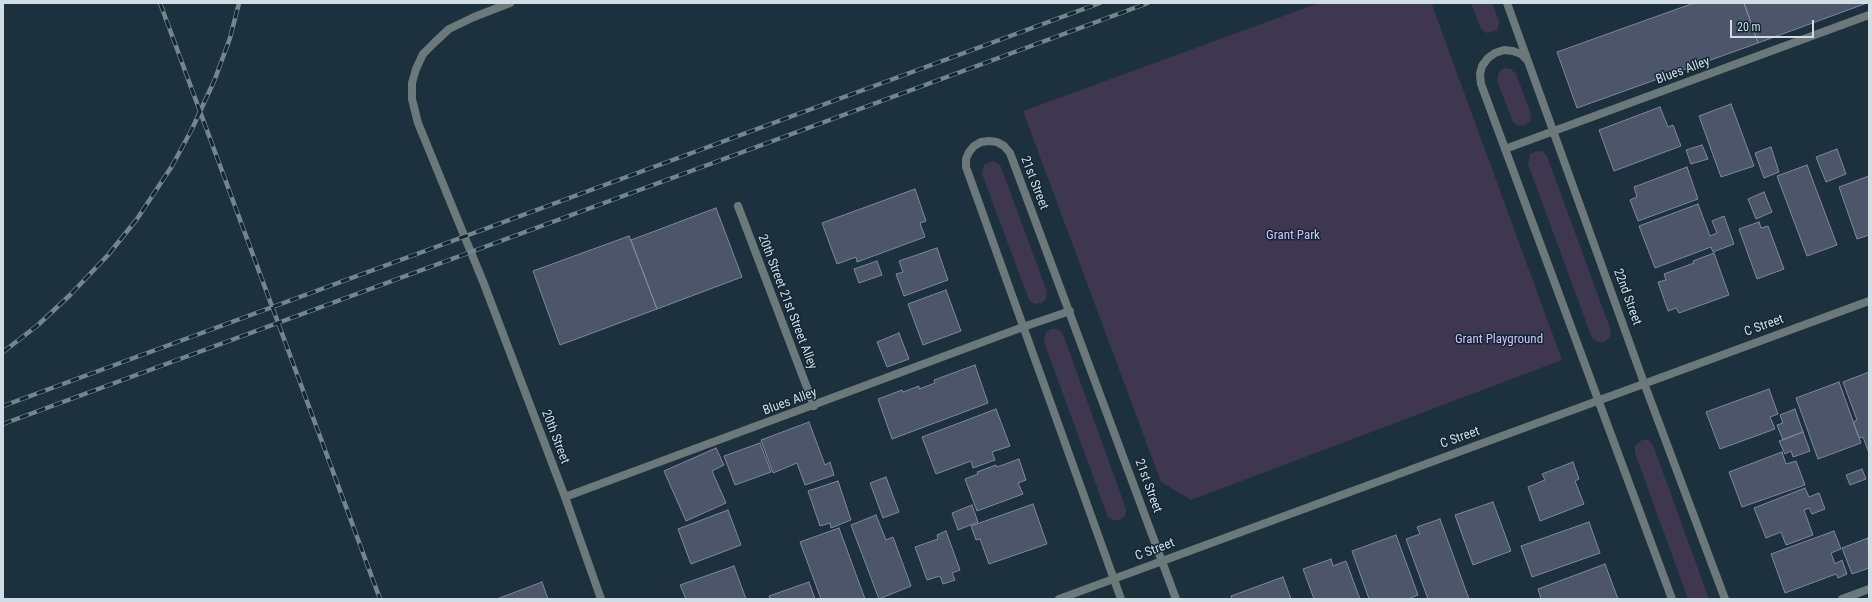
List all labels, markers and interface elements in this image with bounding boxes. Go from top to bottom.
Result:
scale bar [1732,12,1816,38]
text: 20 m [1737,20,1761,34]
street label: Blues Alley [1654,54,1712,88]
street label: 21st Street [1017,154,1051,212]
park label: Grant Park [1266,228,1320,244]
street label: 20th Street 21st Street Alley [754,232,820,372]
street label: 22nd Street [1610,267,1644,327]
street label: C Street [1742,312,1786,340]
park label: Grant Playground [1455,332,1543,348]
street label: Blues Alley [761,385,819,419]
street label: 20th Street [538,408,572,466]
street label: C Street [1438,424,1482,452]
street label: 21st Street [1131,457,1165,515]
street label: C Street [1133,535,1177,565]

